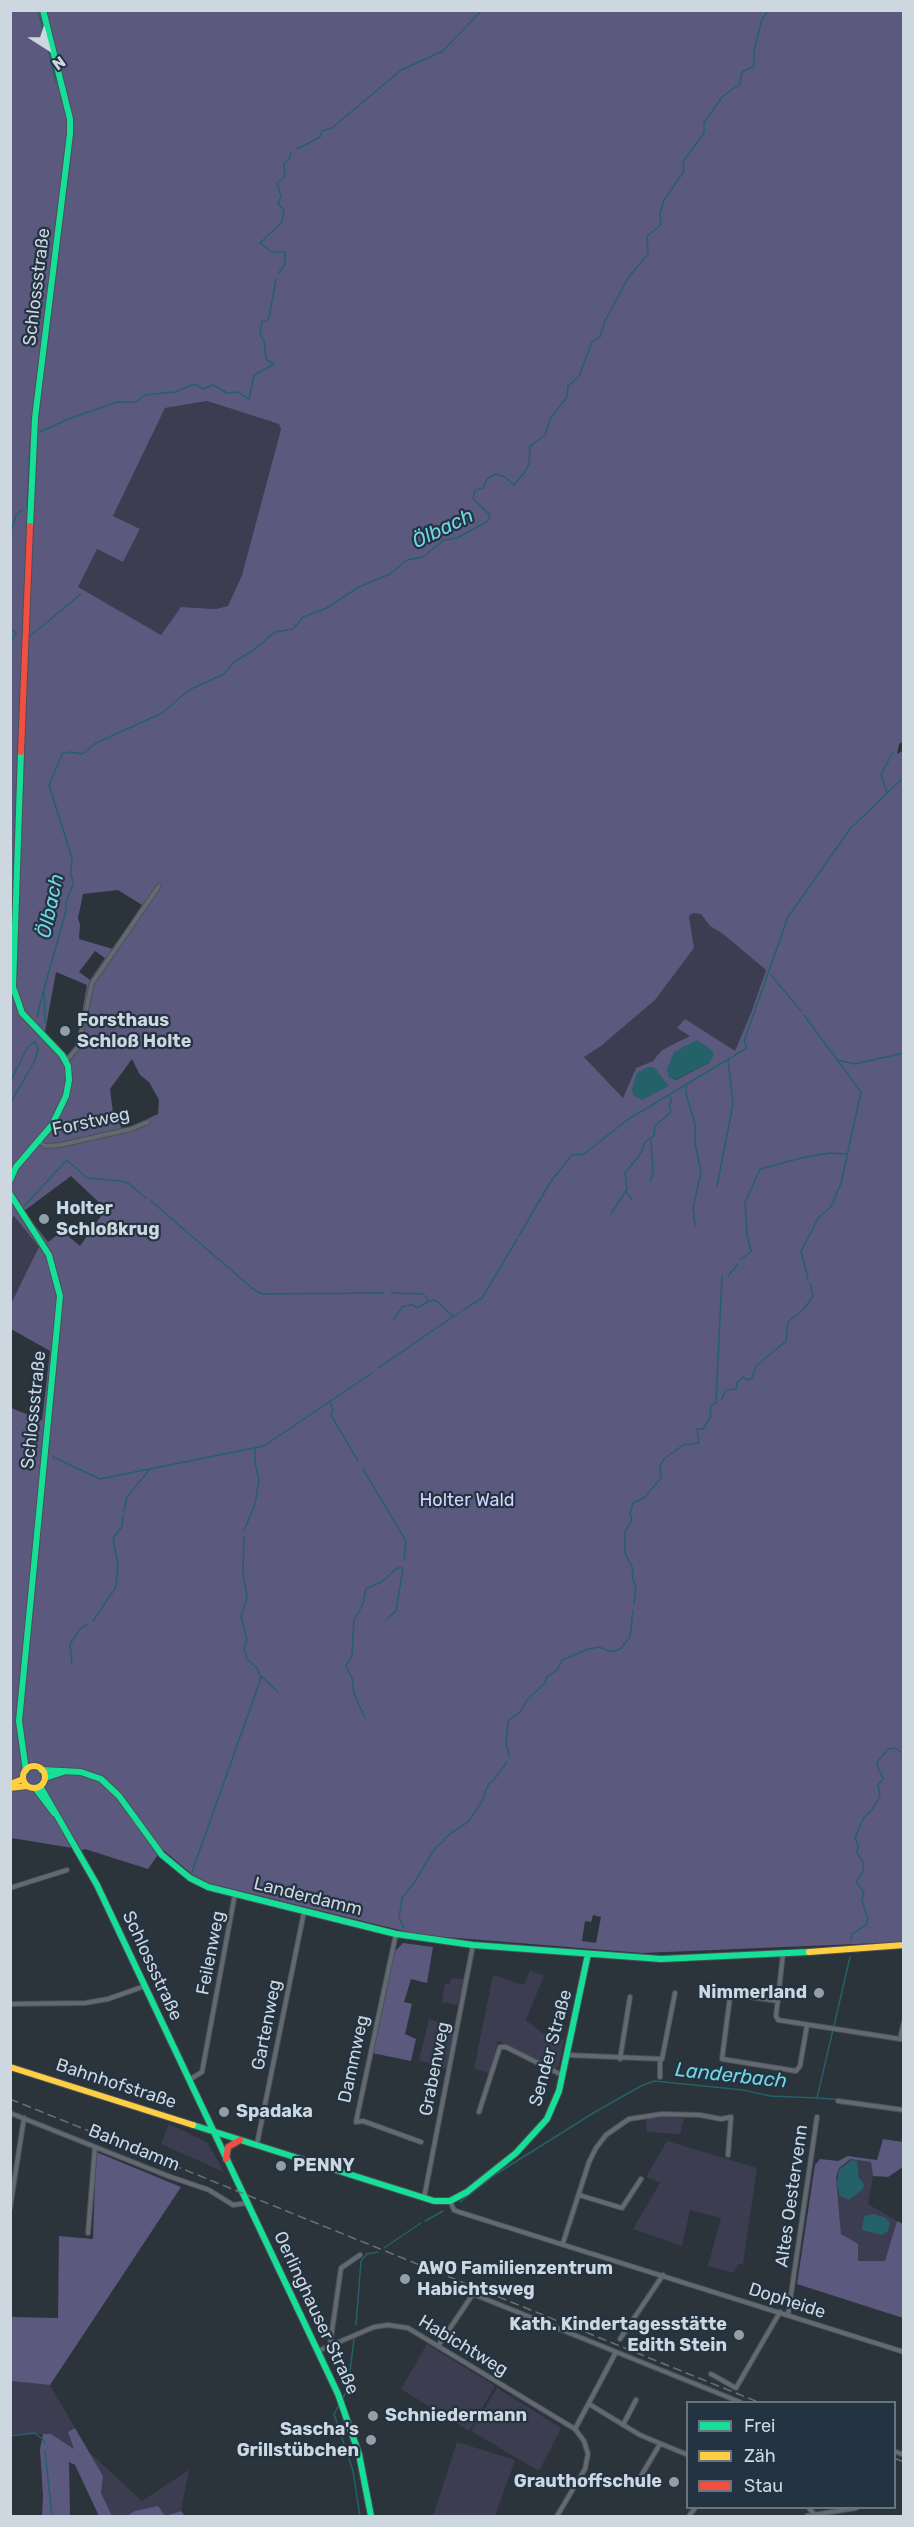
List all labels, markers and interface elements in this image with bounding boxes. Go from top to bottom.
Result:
north arrow [18,18,78,78]
text: N [49,52,69,74]
street label: Schlossstraße [19,227,55,347]
water label: Ölbach [408,504,478,554]
water label: Ölbach [32,872,70,940]
place label: Forsthaus Schloß Holte [77,1010,191,1052]
marker: Forsthaus Schloß Holte [58,1024,72,1038]
street label: Forstweg [50,1103,132,1141]
place label: Holter Schloßkrug [56,1198,160,1240]
marker: Holter Schloßkrug [37,1212,51,1226]
street label: Schlossstraße [17,1350,51,1470]
park label: Holter Wald [420,1490,514,1512]
street label: Landerdamm [252,1873,364,1921]
street label: Schlossstraße [117,1908,187,2024]
street label: Feilenweg [192,1909,230,1997]
street label: Gartenweg [248,1978,286,2072]
place label: Nimmerland [698,1982,807,2004]
marker: Nimmerland [812,1986,826,2000]
street label: Sender Straße [525,1987,577,2109]
street label: Dammweg [334,2013,374,2105]
street label: Grabenweg [415,2020,455,2118]
street label: Bahnhofstraße [53,2054,179,2114]
water label: Landerbach [674,2058,788,2094]
place label: Spadaka [236,2101,313,2123]
marker: Spadaka [217,2105,231,2119]
street label: Bahndamm [85,2120,183,2176]
street label: Altes Oestervenn [771,2123,813,2269]
place label: PENNY [293,2155,355,2177]
marker: PENNY [274,2159,288,2173]
street label: Oerlinghauser Straße [269,2228,363,2398]
place label: AWO Familienzentrum Habichtsweg [417,2258,613,2300]
marker: AWO Familienzentrum Habichtsweg [398,2272,412,2286]
street label: Dopheide [746,2278,828,2324]
street label: Habichtweg [414,2311,512,2381]
place label: Kath. Kindertagesstätte Edith Stein [509,2314,727,2356]
marker: Kath. Kindertagesstätte Edith Stein [732,2328,746,2342]
legend [686,2401,896,2509]
place label: Schniedermann [385,2405,527,2427]
marker: Schniedermann [366,2409,380,2423]
text: Frei [744,2415,775,2437]
place label: Sascha's Grillstübchen [237,2419,359,2462]
marker: Sascha's Grillstübchen [364,2433,378,2447]
text: Zäh [744,2445,776,2467]
place label: Grauthoffschule [514,2471,662,2493]
marker: Grauthoffschule [667,2475,681,2489]
text: Stau [744,2475,783,2497]

